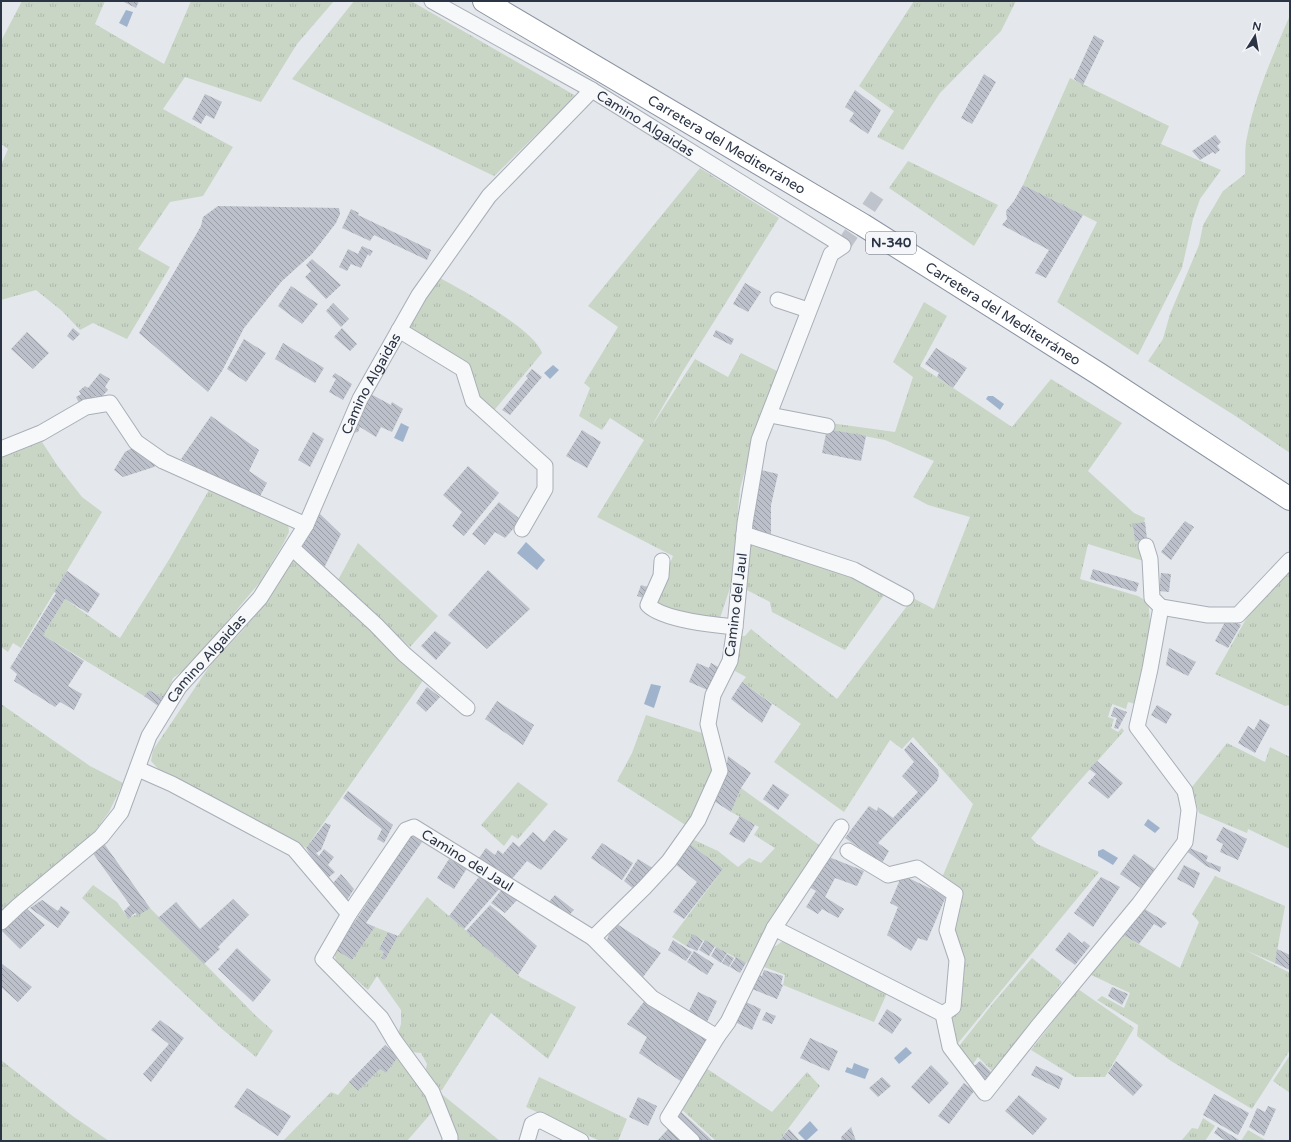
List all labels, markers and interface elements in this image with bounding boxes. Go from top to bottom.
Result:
north arrow [1235,16,1275,56]
text: N [1251,19,1262,34]
street label: Camino Algaidas [593,86,698,160]
street label: Carretera del Mediterráneo [645,91,809,198]
road number: N-340 [866,232,916,254]
street label: Carretera del Mediterráneo [922,258,1084,369]
street label: Camino Algaidas [337,330,404,437]
street label: Camino del Jaul [721,552,751,658]
street label: Camino Algaidas [163,611,250,706]
street label: Camino del Jaul [418,825,517,895]

